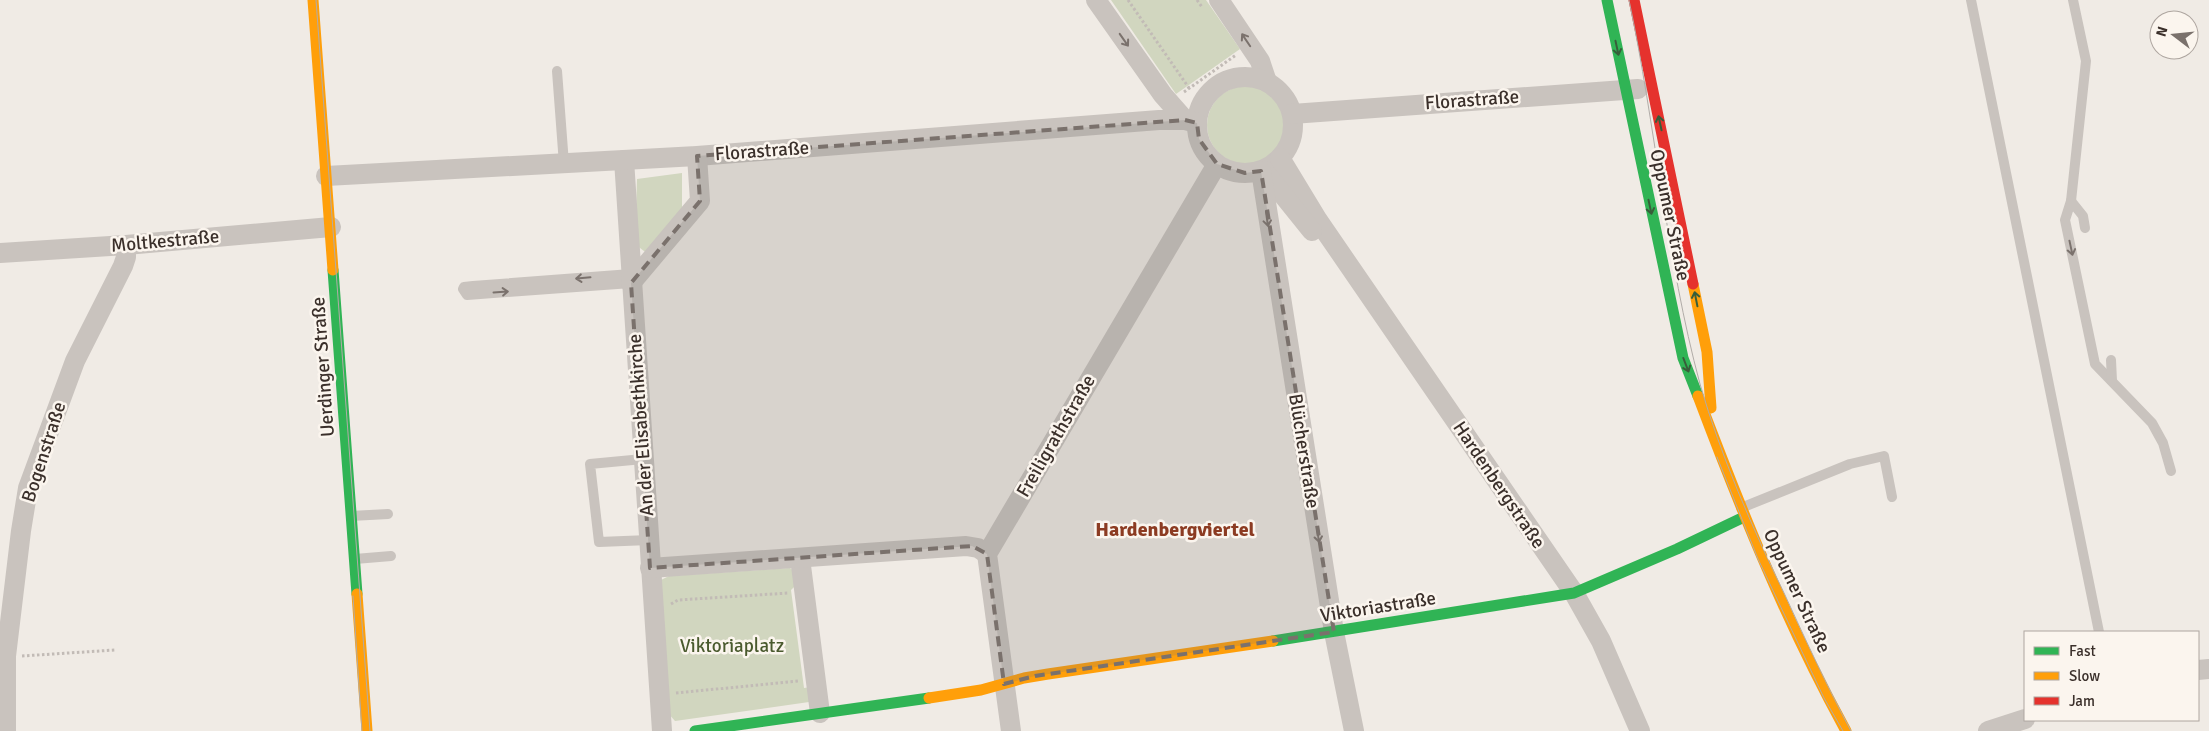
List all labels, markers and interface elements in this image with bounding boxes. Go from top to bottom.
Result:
north arrow [2149,10,2199,60]
text: N [2152,25,2171,39]
one-way arrow [1119,33,1129,47]
one-way arrow [1241,33,1251,47]
one-way arrow [1613,39,1622,55]
street label: Florastraße [1424,85,1520,115]
one-way arrow [1655,115,1664,131]
street label: Florastraße [714,136,810,166]
street label: Oppumer Straße [1644,147,1696,283]
one-way arrow [1645,198,1655,214]
one-way arrow [1263,210,1273,226]
street label: Moltkestraße [110,224,220,258]
one-way arrow [2067,240,2076,256]
one-way arrow [575,273,591,283]
one-way arrow [492,288,508,297]
one-way arrow [1691,291,1700,307]
street label: Uerdinger Straße [306,296,340,438]
street label: An der Elisabethkirche [623,333,659,517]
one-way arrow [1682,357,1691,372]
street label: Freiligrathstraße [1011,370,1101,502]
street label: Blücherstraße [1283,392,1325,510]
street label: Bogenstraße [16,399,72,505]
street label: Hardenbergstraße [1448,417,1550,553]
district label: Hardenbergviertel [1095,517,1255,542]
street label: Oppumer Straße [1758,525,1836,657]
one-way arrow [1313,526,1323,542]
street label: Viktoriastraße [1318,586,1438,628]
legend [2024,631,2199,721]
park label: Viktoriaplatz [680,634,784,658]
text: Fast [2069,642,2096,660]
text: Slow [2069,667,2100,685]
text: Jam [2069,692,2095,710]

